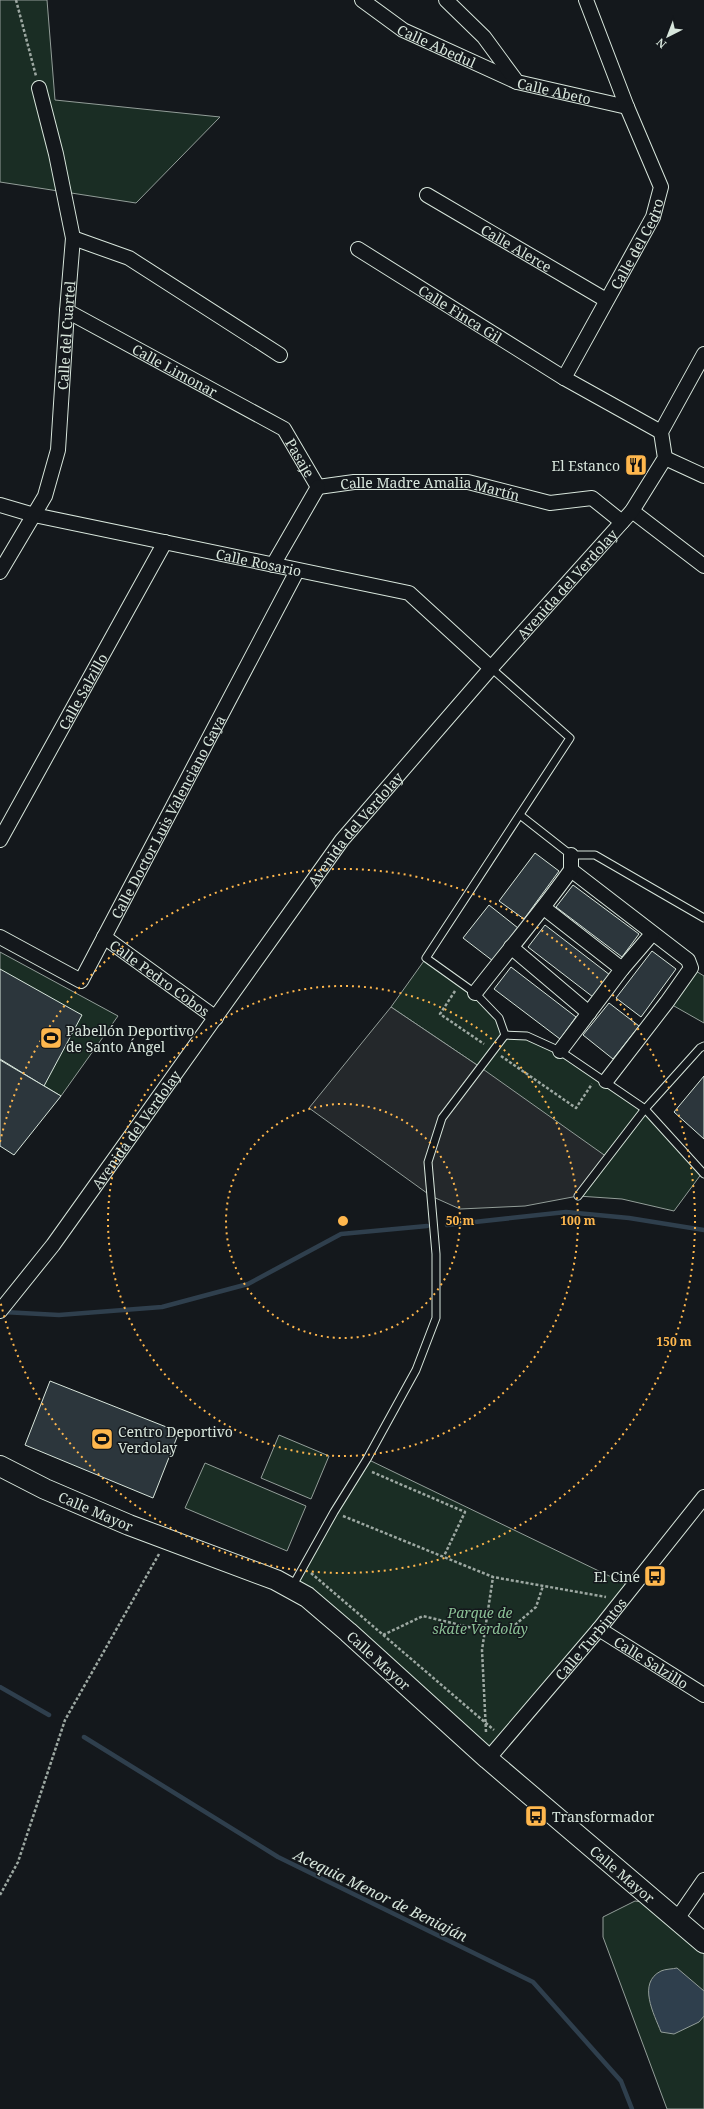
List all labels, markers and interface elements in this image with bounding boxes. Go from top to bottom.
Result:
north arrow [648,16,688,56]
street label: Calle Abedul [393,19,480,72]
text: N [652,35,669,52]
street label: Calle Abeto [515,73,593,108]
street label: Calle del Cedro [606,196,667,292]
street label: Calle Alerce [478,219,556,276]
street label: Calle del Cuartel [52,279,79,390]
street label: Calle Finca Gil [415,280,507,347]
street label: Calle Limonar [129,339,221,401]
street label: Pasaje [282,434,320,481]
restaurant icon: El Estanco [623,452,649,478]
place label: El Estanco [551,456,620,475]
street label: Calle Madre Amalia Martín [339,472,522,504]
street label: Avenida del Verdolay [512,525,621,643]
street label: Calle Rosario [214,544,303,580]
street label: Calle Salzillo [54,650,111,733]
street label: Calle Doctor Luis Valenciano Gaya [106,711,229,922]
street label: Avenida del Verdolay [303,767,407,889]
street label: Calle Pedro Cobos [106,935,214,1020]
place label: Pabellón Deportivo de Santo Ángel [66,1021,194,1056]
sports icon: Pabellón Deportivo de Santo Ángel [38,1025,64,1051]
street label: Avenida del Verdolay [87,1066,185,1192]
text: 50 m [446,1212,474,1229]
text: 100 m [560,1212,596,1229]
centre of rings [336,1214,350,1228]
text: 150 m [656,1333,692,1350]
place label: Centro Deportivo Verdolay [118,1422,233,1457]
sports icon: Centro Deportivo Verdolay [89,1426,115,1452]
street label: Calle Mayor [56,1486,136,1535]
bus stop icon: El Cine [642,1563,668,1589]
place label: El Cine [594,1567,640,1586]
street label: Calle Turbintos [550,1593,630,1684]
park label: Parque de skate Verdolay [432,1603,528,1638]
street label: Calle Mayor [343,1626,415,1694]
street label: Calle Salzillo [611,1631,692,1693]
bus stop icon: Transformador [523,1803,549,1829]
place label: Transformador [552,1807,655,1826]
street label: Calle Mayor [586,1841,659,1907]
water label: Acequia Menor de Beniaján [290,1844,471,1946]

